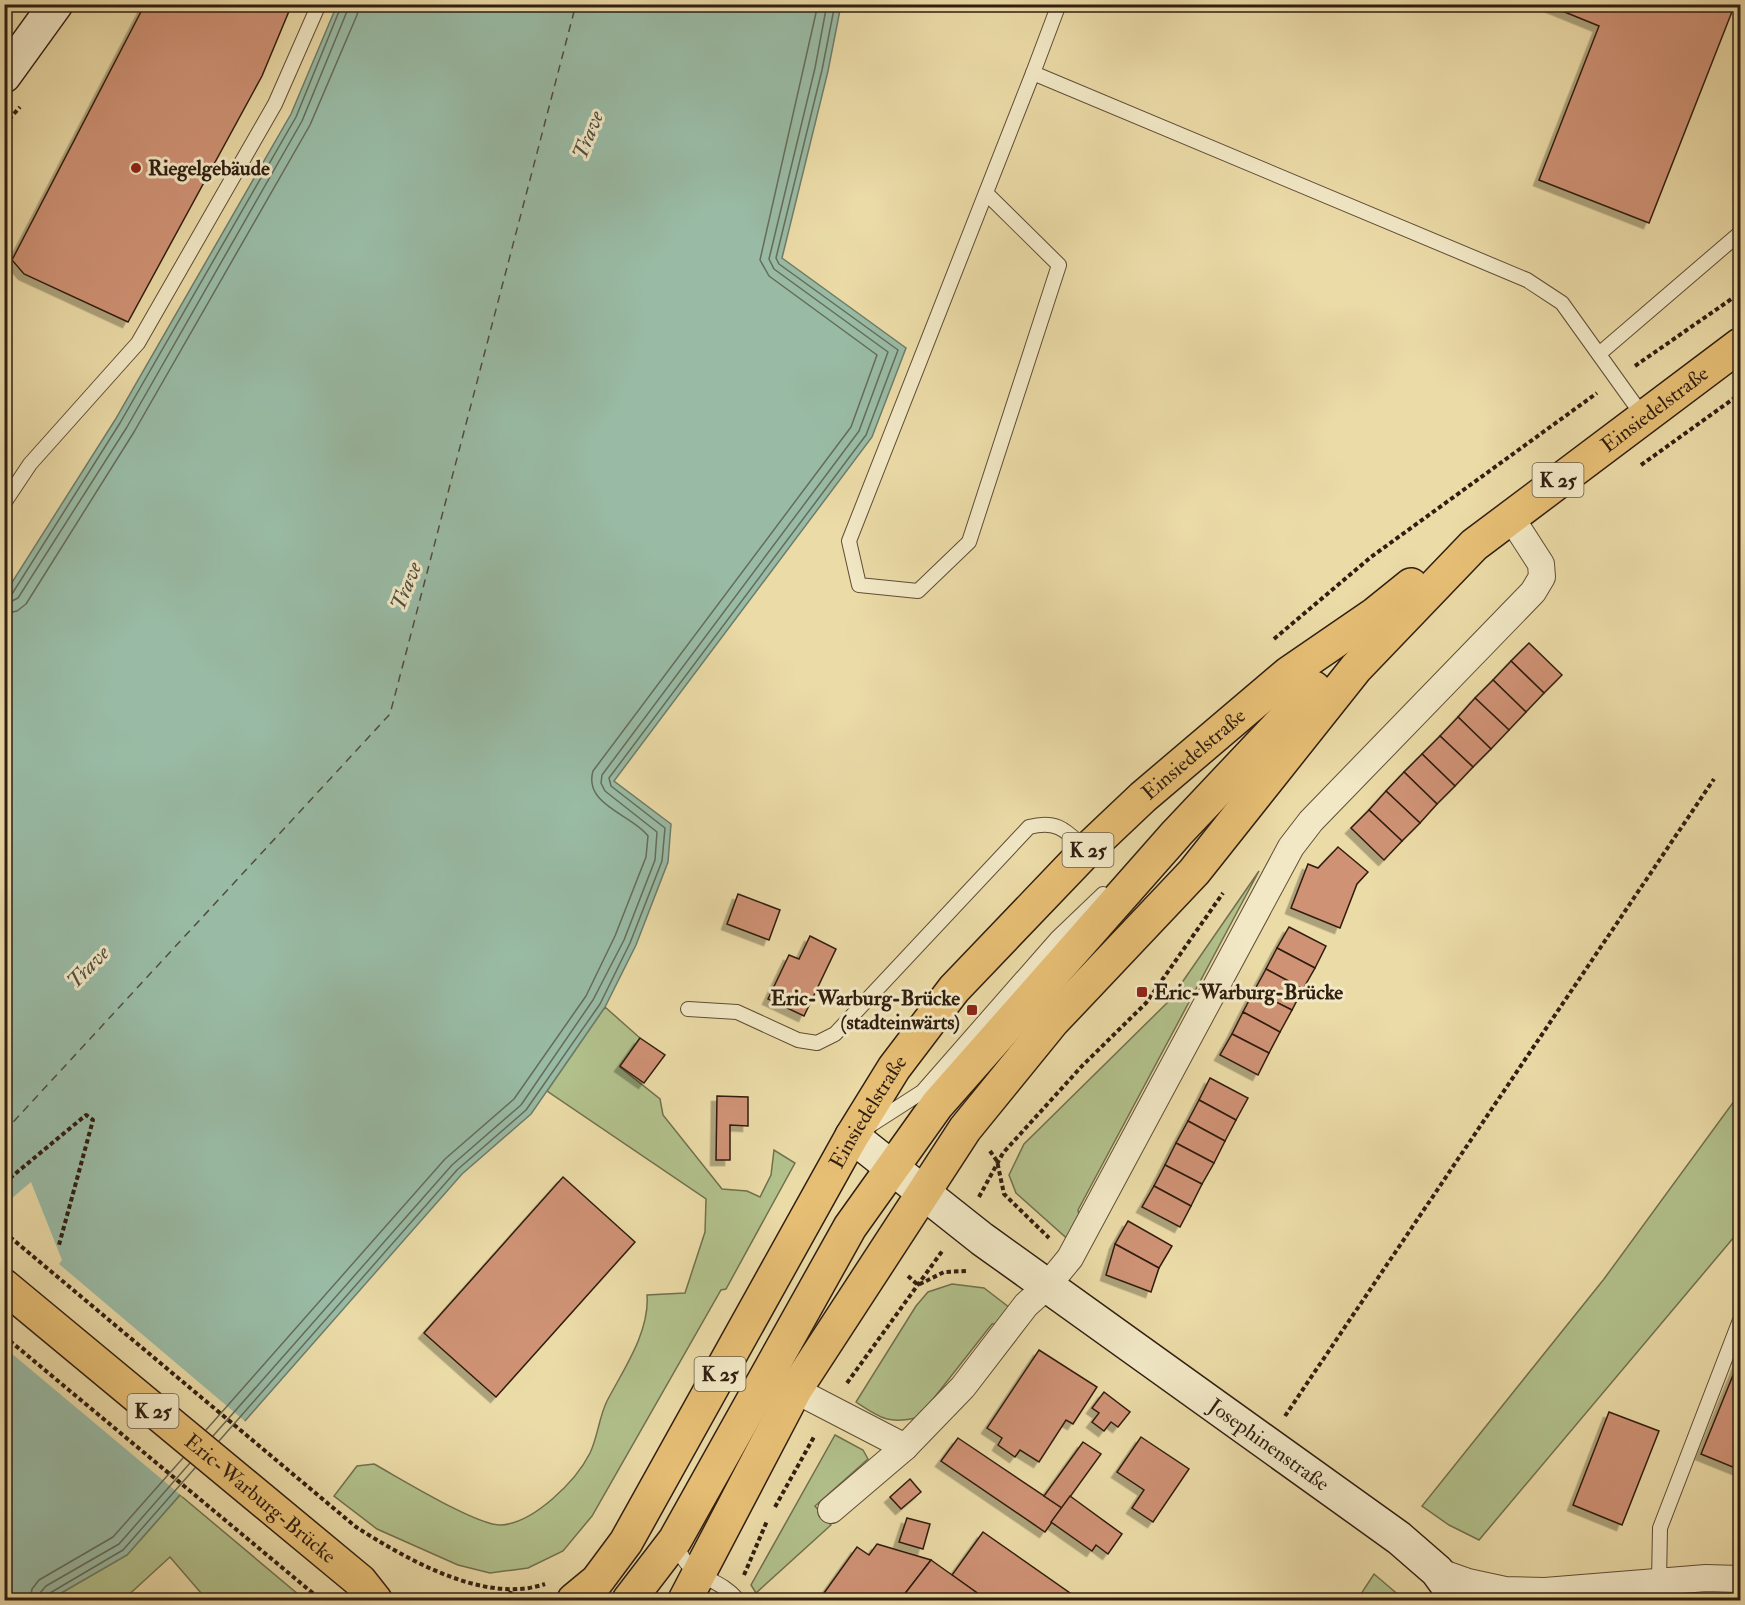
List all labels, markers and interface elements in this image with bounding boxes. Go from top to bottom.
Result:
water label: Trave [566,106,611,163]
place label: Riegelgebäude [148,155,270,182]
marker: Riegelgebäude [129,161,143,175]
street label: Einsiedelstraße [1595,360,1714,458]
road number: K 25 [1532,463,1584,497]
water label: Trave [384,557,429,614]
street label: Einsiedelstraße [1136,702,1251,806]
road number: K 25 [1062,833,1114,867]
water label: Trave [61,939,116,994]
place label: Eric-Warburg-Brücke [1154,979,1343,1006]
place label: Eric-Warburg-Brücke (stadteinwärts) [771,985,960,1036]
marker: Eric-Warburg-Brücke [1135,985,1149,999]
marker: Eric-Warburg-Brücke (stadteinwärts) [965,1003,979,1017]
street label: Einsiedelstraße [823,1049,913,1173]
road number: K 25 [694,1357,746,1391]
street label: Josephinenstraße [1202,1392,1335,1497]
road number: K 25 [128,1394,178,1428]
street label: Eric-Warburg-Brücke [179,1428,342,1569]

